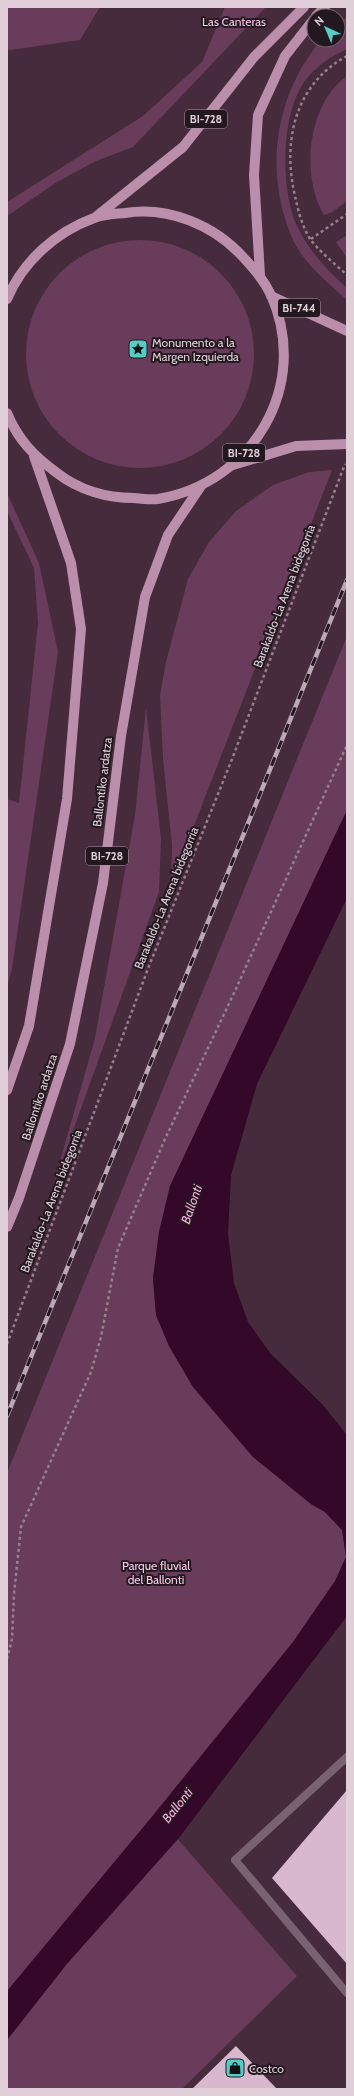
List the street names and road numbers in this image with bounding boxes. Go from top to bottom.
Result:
road number: BI-728 [185,110,227,128]
road number: BI-744 [278,299,320,317]
road number: BI-728 [223,444,265,462]
street label: Barakaldo-La Arena bidegorria [250,522,318,670]
street label: Ballontiko ardatza [89,736,115,828]
street label: Barakaldo-La Arena bidegorria [131,825,201,971]
road number: BI-728 [86,847,128,865]
street label: Ballontiko ardatza [18,1052,60,1142]
street label: Barakaldo-La Arena bidegorria [17,1127,85,1275]

